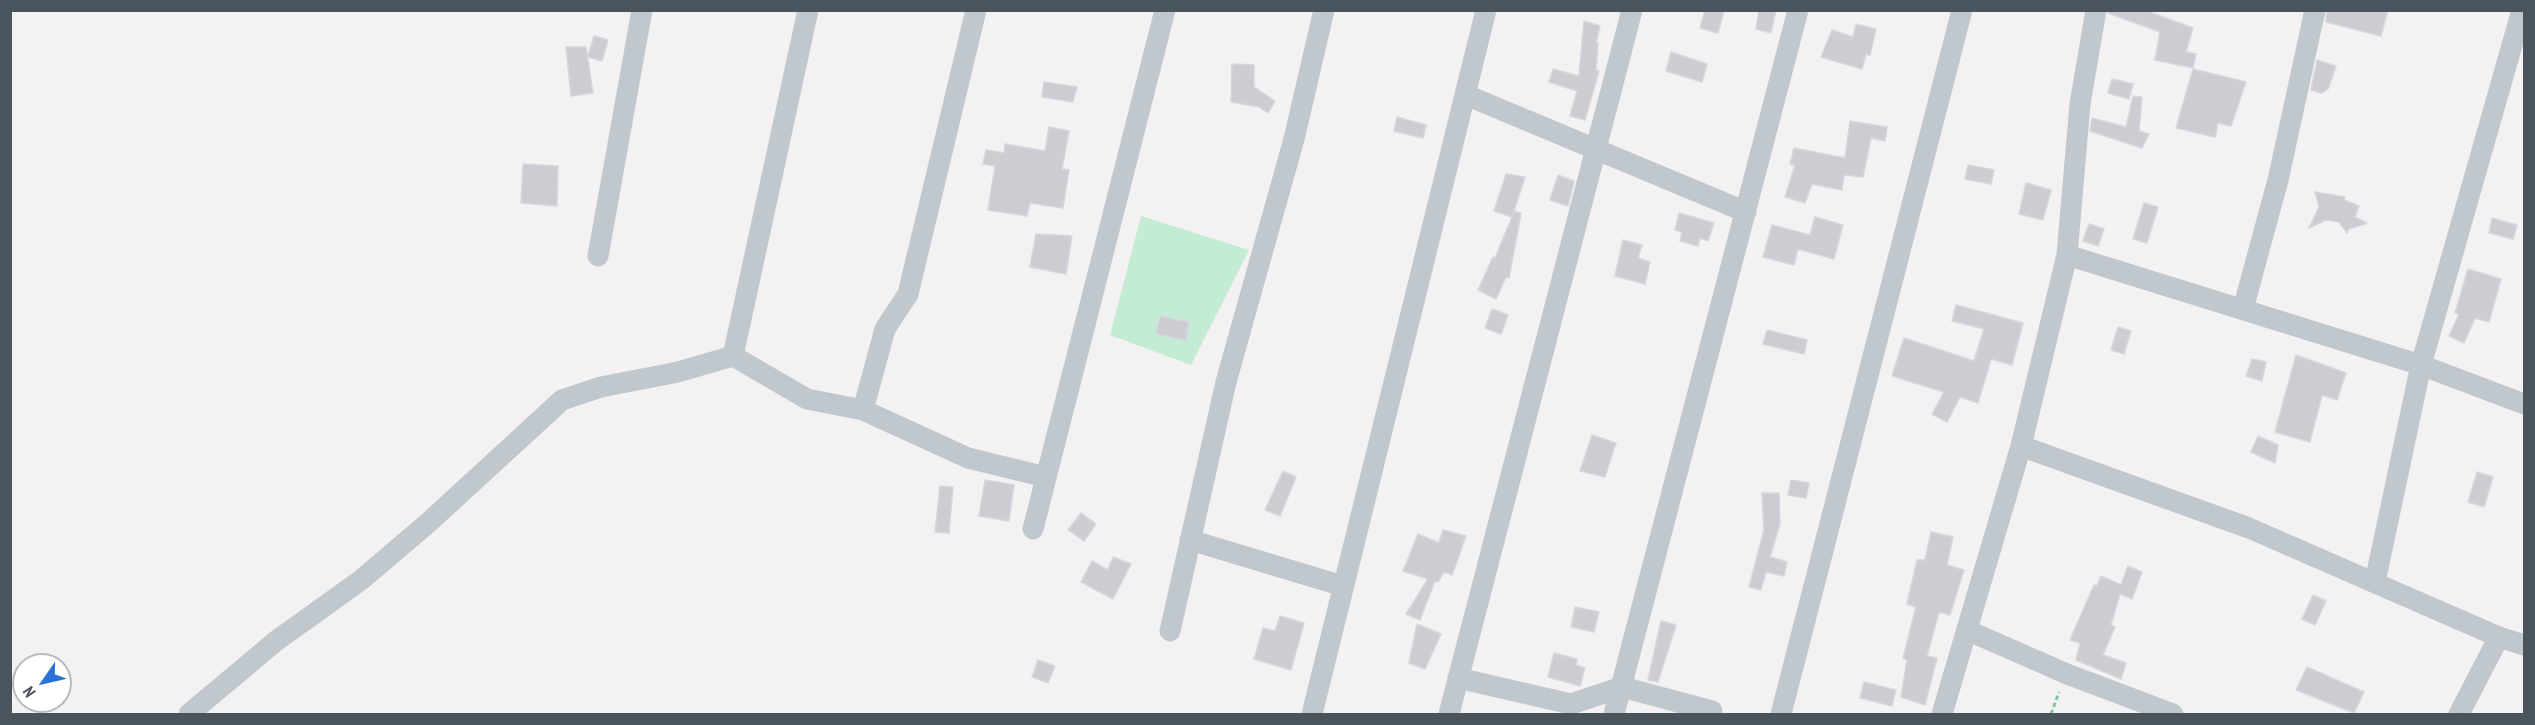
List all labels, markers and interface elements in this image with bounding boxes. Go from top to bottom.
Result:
north arrow [12,653,72,713]
text: N [18,683,39,701]

